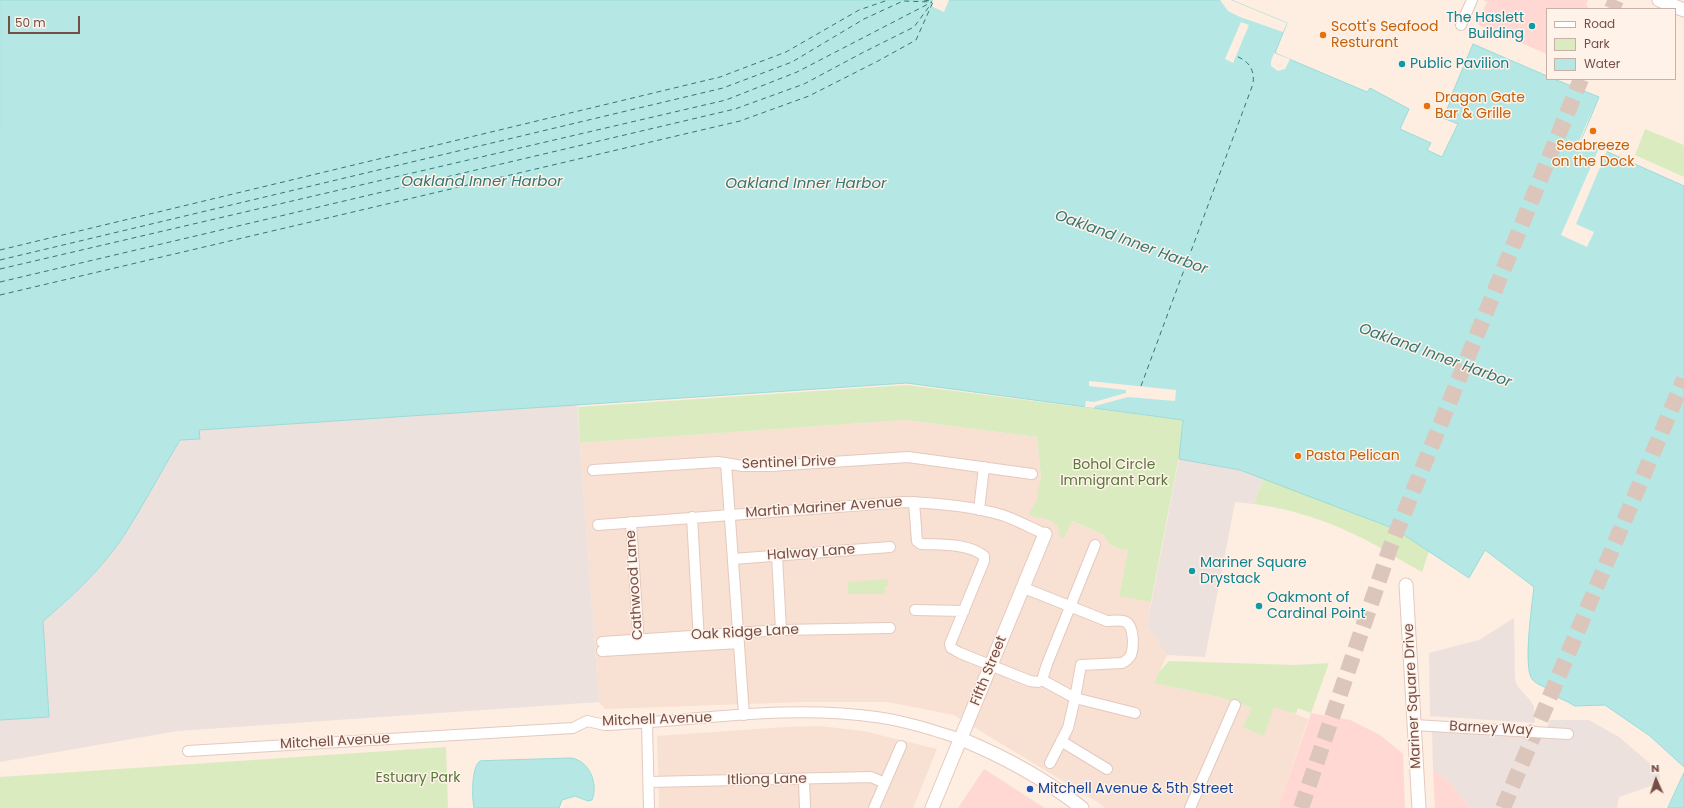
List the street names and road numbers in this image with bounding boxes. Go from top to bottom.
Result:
street label: Sentinel Drive [742,453,836,473]
street label: Martin Mariner Avenue [745,494,903,522]
street label: Cathwood Lane [623,530,647,640]
street label: Halway Lane [766,542,856,564]
street label: Oak Ridge Lane [691,622,799,644]
street label: Mariner Square Drive [1401,623,1425,769]
street label: Fifth Street [967,634,1011,708]
street label: Mitchell Avenue [602,710,712,730]
street label: Barney Way [1449,718,1533,740]
street label: Mitchell Avenue [280,731,390,753]
street label: Itliong Lane [727,771,807,789]

